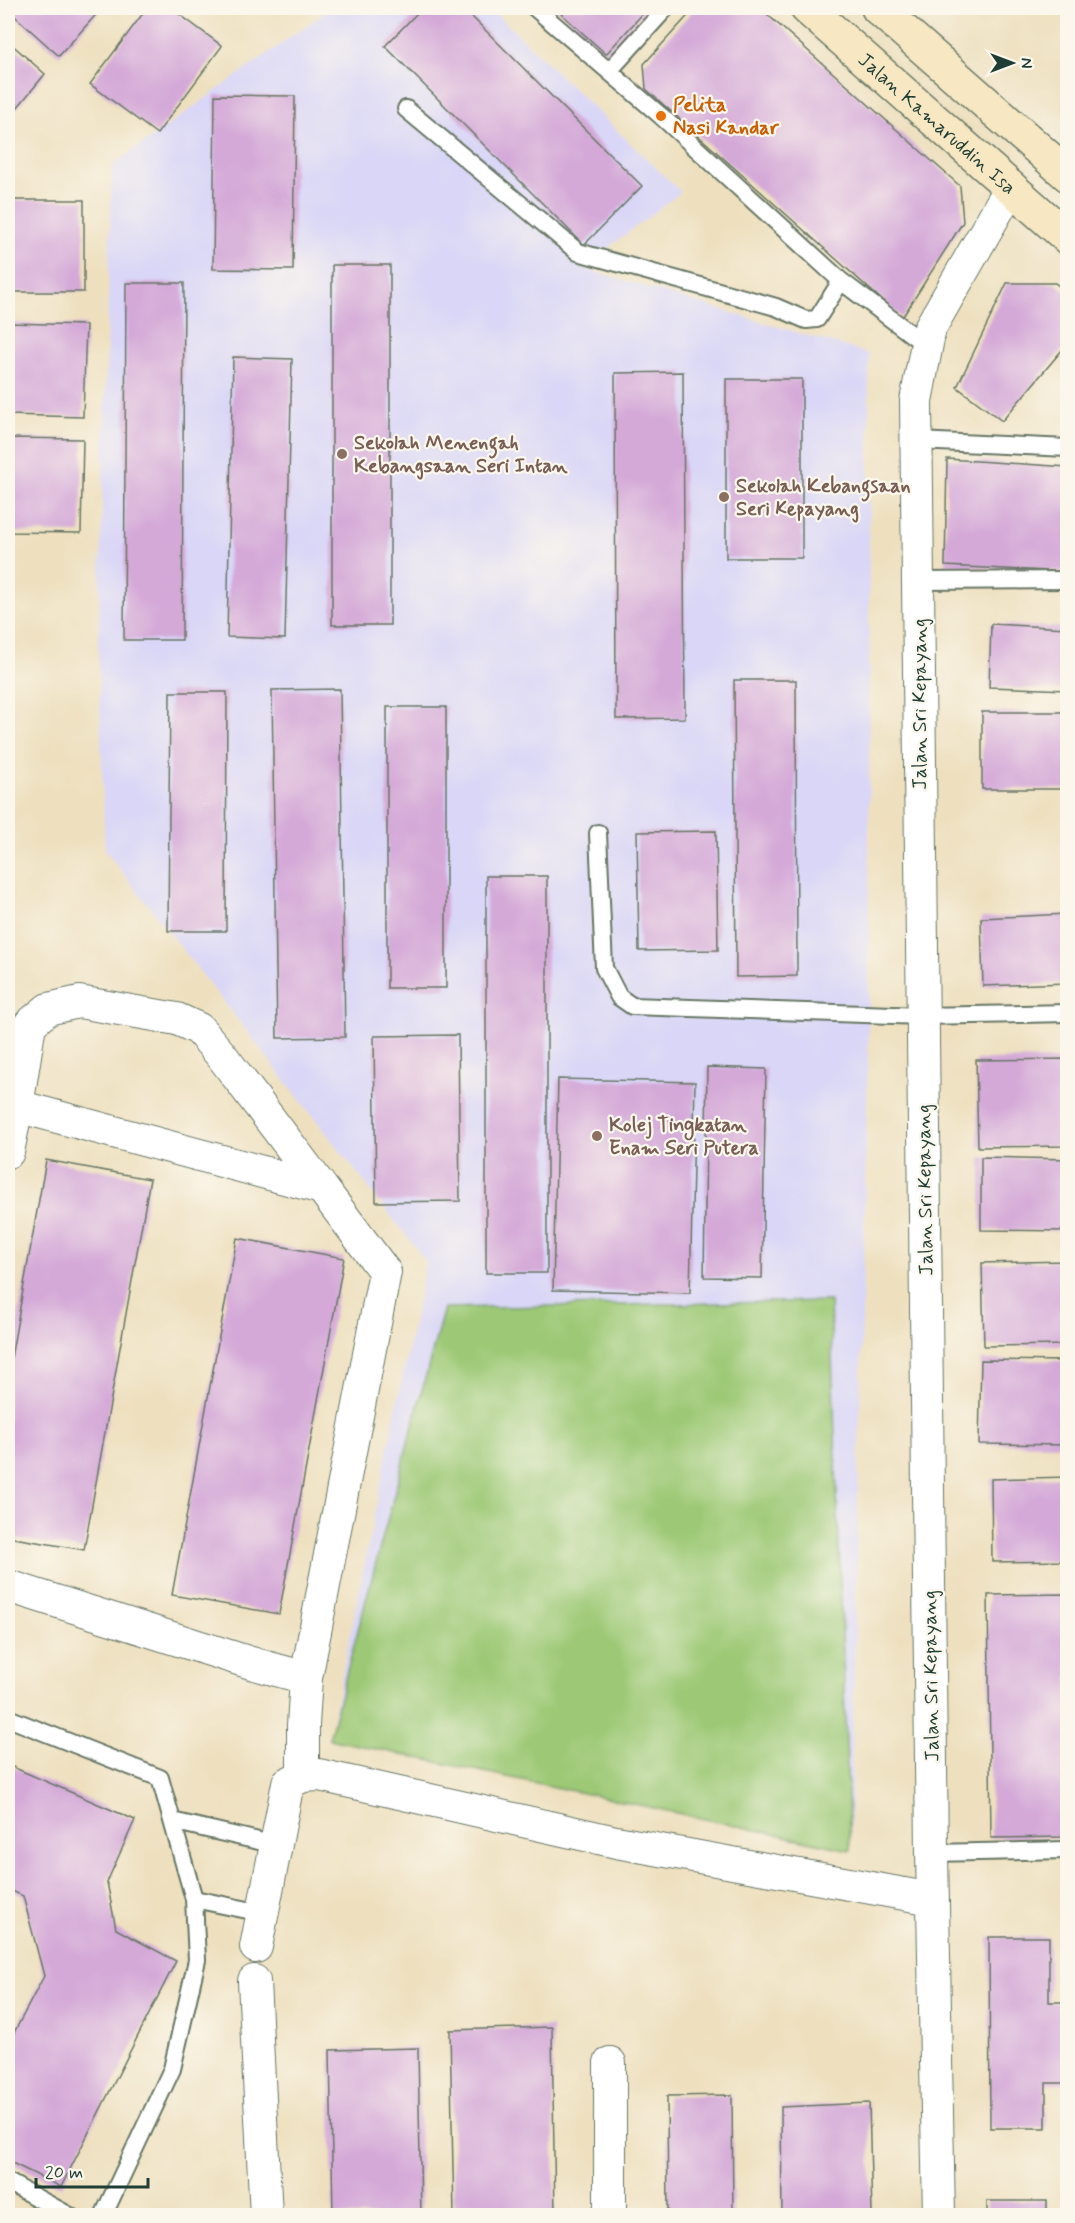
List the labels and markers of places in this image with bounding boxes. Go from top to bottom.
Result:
place label: Pelita Nasi Kandar [673,92,780,142]
marker: Pelita Nasi Kandar [654,109,668,123]
place label: Sekolah Menengah Kebangsaan Seri Intan [354,430,568,480]
marker: Sekolah Menengah Kebangsaan Seri Intan [335,447,349,461]
place label: Sekolah Kebangsaan Seri Kepayang [736,473,911,523]
marker: Sekolah Kebangsaan Seri Kepayang [717,490,731,504]
place label: Kolej Tingkatan Enam Seri Putera [609,1112,759,1162]
marker: Kolej Tingkatan Enam Seri Putera [590,1129,604,1143]

